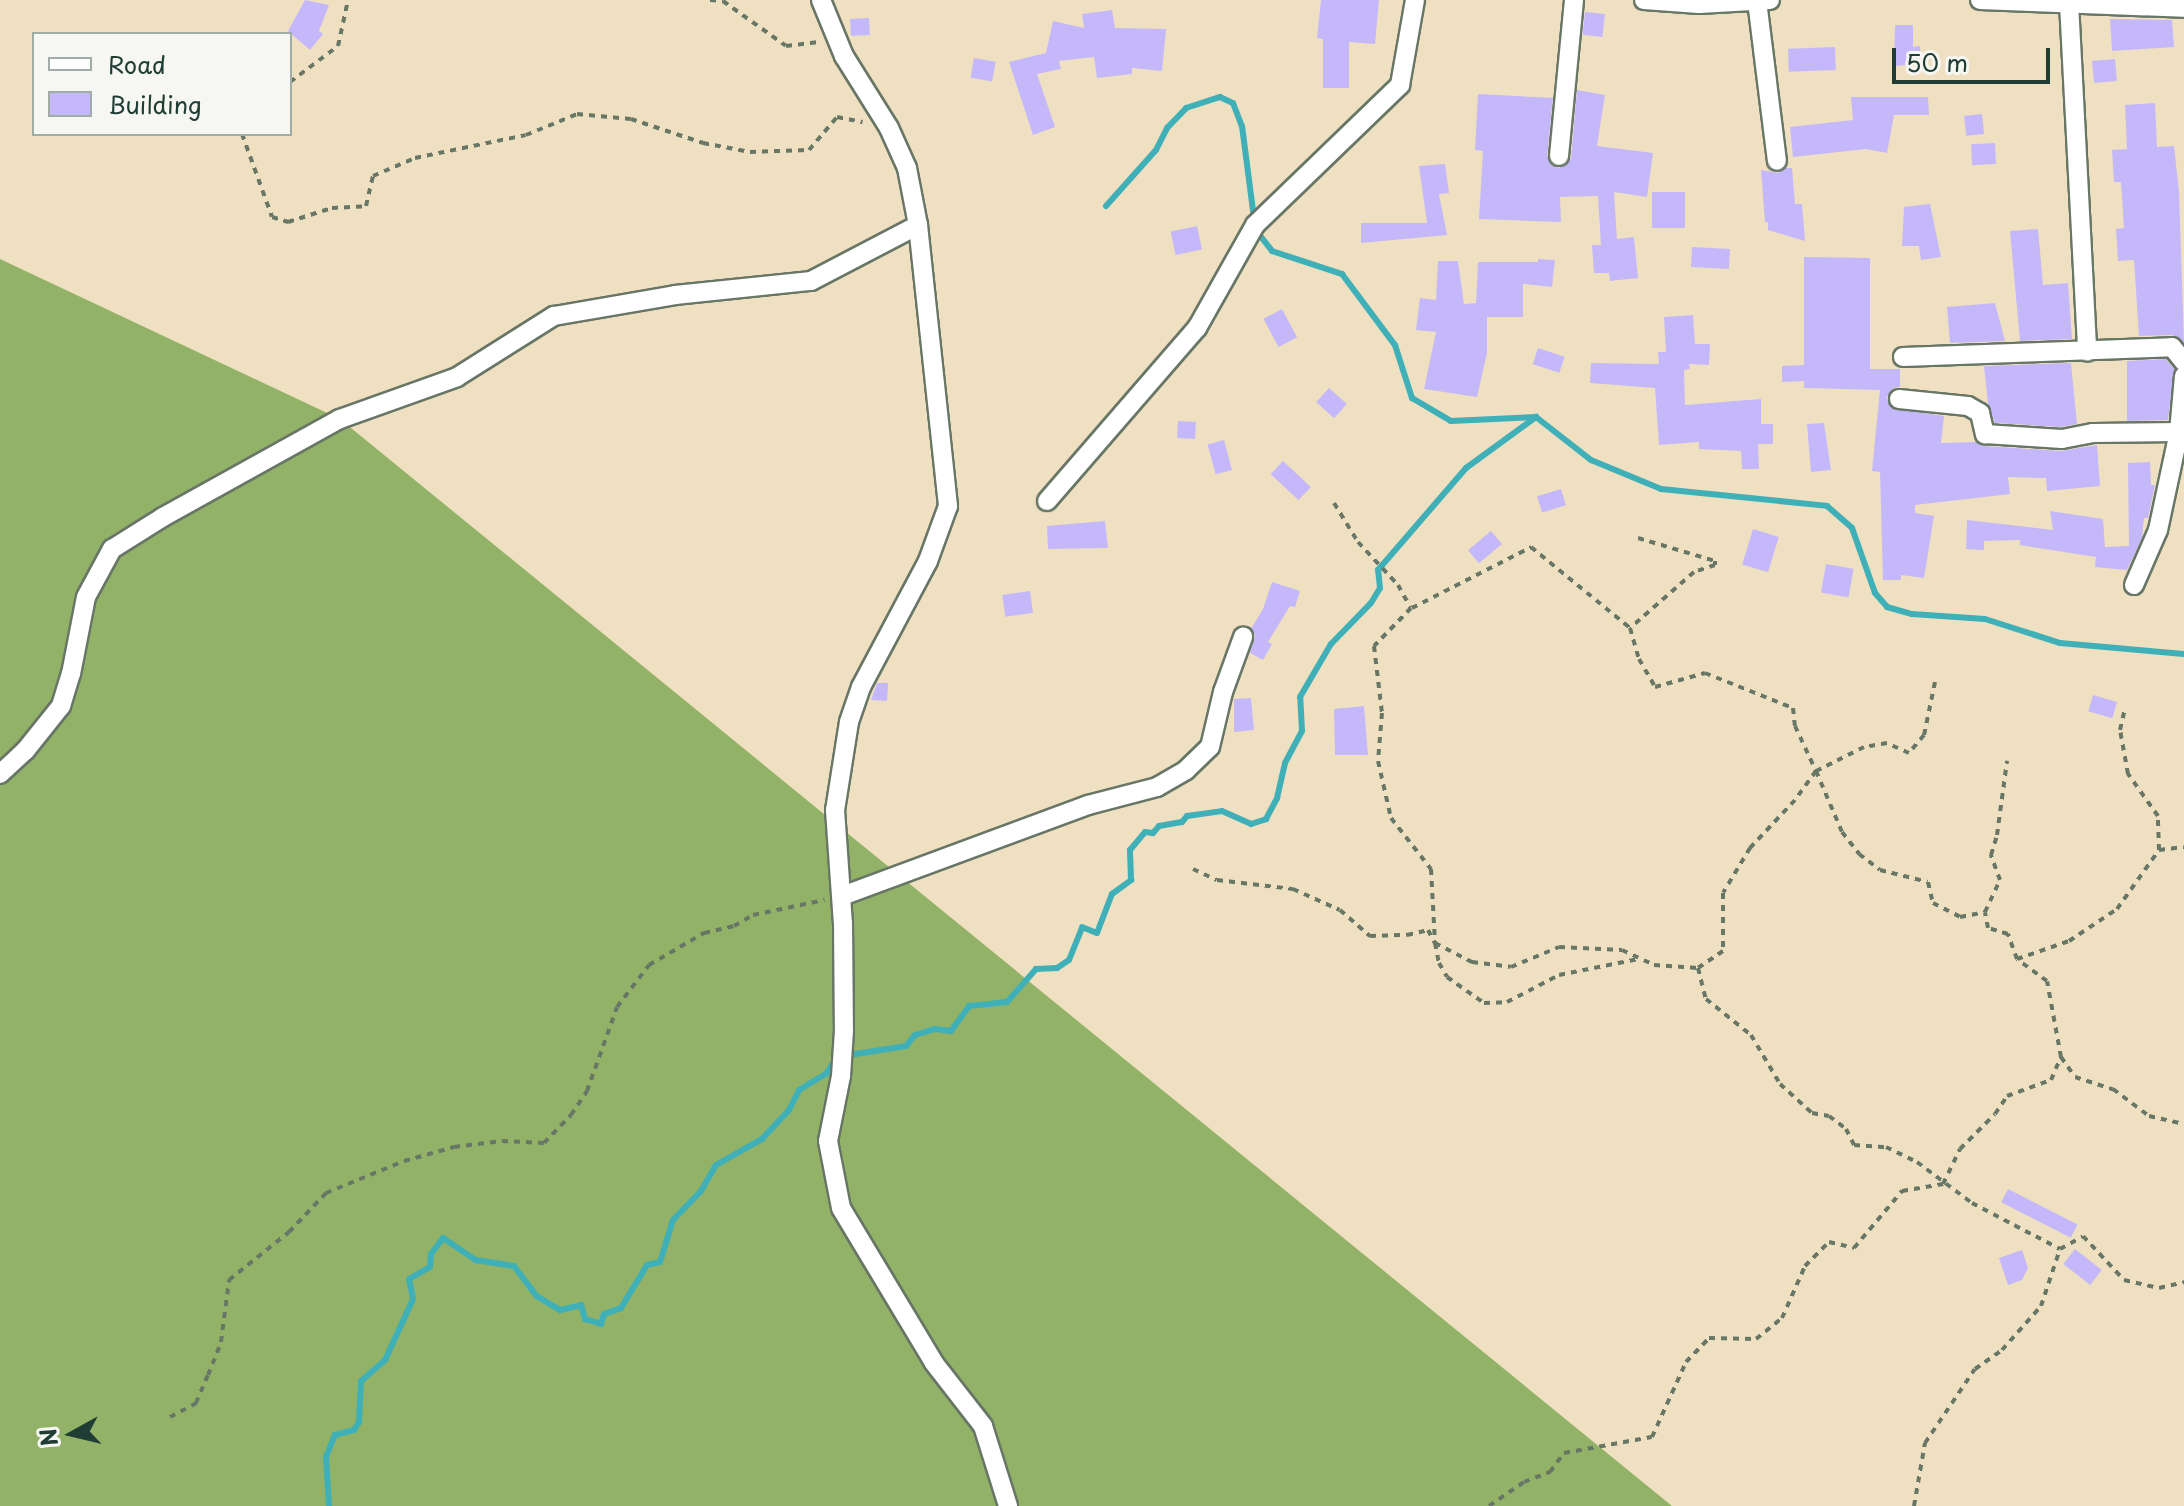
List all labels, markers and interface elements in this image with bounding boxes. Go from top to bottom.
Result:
legend [32,32,292,136]
scale bar [1896,32,2054,82]
text: 50 m [1906,44,1968,80]
text: Road [108,46,166,82]
text: Building [108,86,202,122]
north arrow [32,1394,112,1474]
text: N [30,1426,65,1448]

